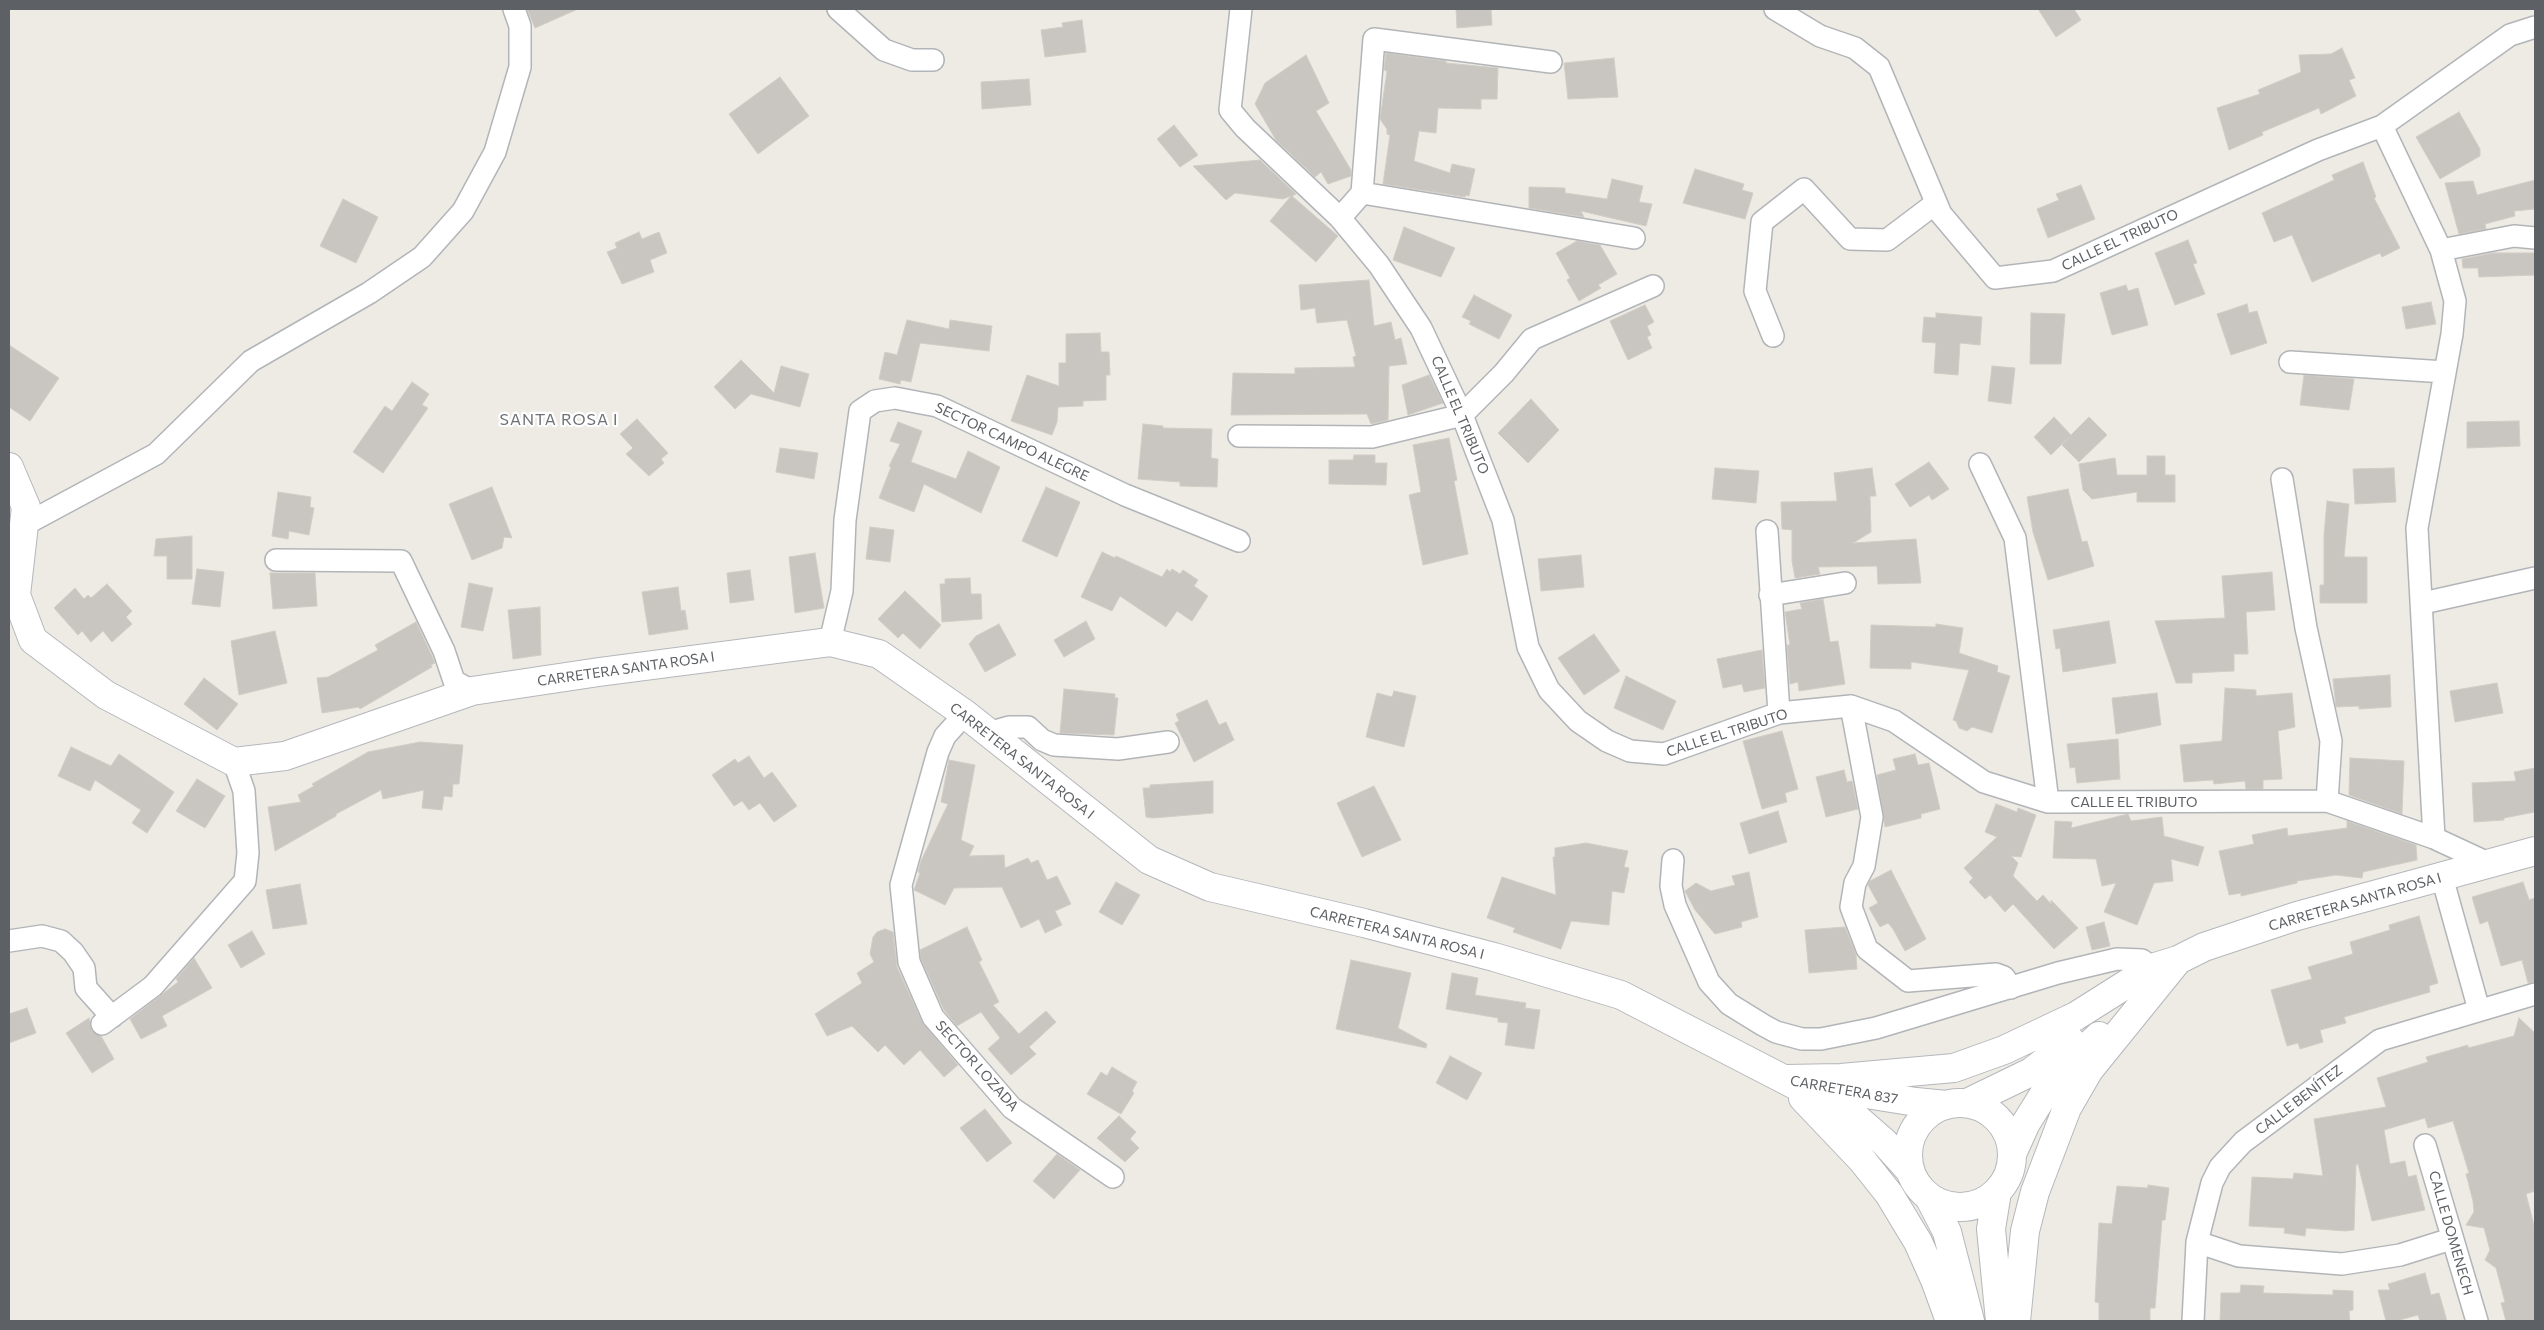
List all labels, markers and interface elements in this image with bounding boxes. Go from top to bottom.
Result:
street label: CALLE EL TRIBUTO [2059,206,2181,274]
street label: CALLE EL TRIBUTO [1428,353,1492,477]
street label: SECTOR CAMPO ALEGRE [932,399,1092,485]
district label: SANTA ROSA I [498,410,620,430]
street label: CARRETERA SANTA ROSA I [536,648,716,690]
street label: CARRETERA SANTA ROSA I [946,699,1098,823]
street label: CALLE EL TRIBUTO [1664,705,1790,761]
street label: CALLE EL TRIBUTO [2071,794,2197,810]
street label: CARRETERA SANTA ROSA I [2267,869,2443,935]
street label: CARRETERA SANTA ROSA I [1308,903,1486,963]
street label: SECTOR LOZADA [932,1017,1022,1115]
street label: CALLE BENÍTEZ [2252,1062,2346,1138]
street label: CARRETERA 837 [1789,1072,1899,1108]
street label: CALLE DOMENECH [2425,1169,2477,1297]

